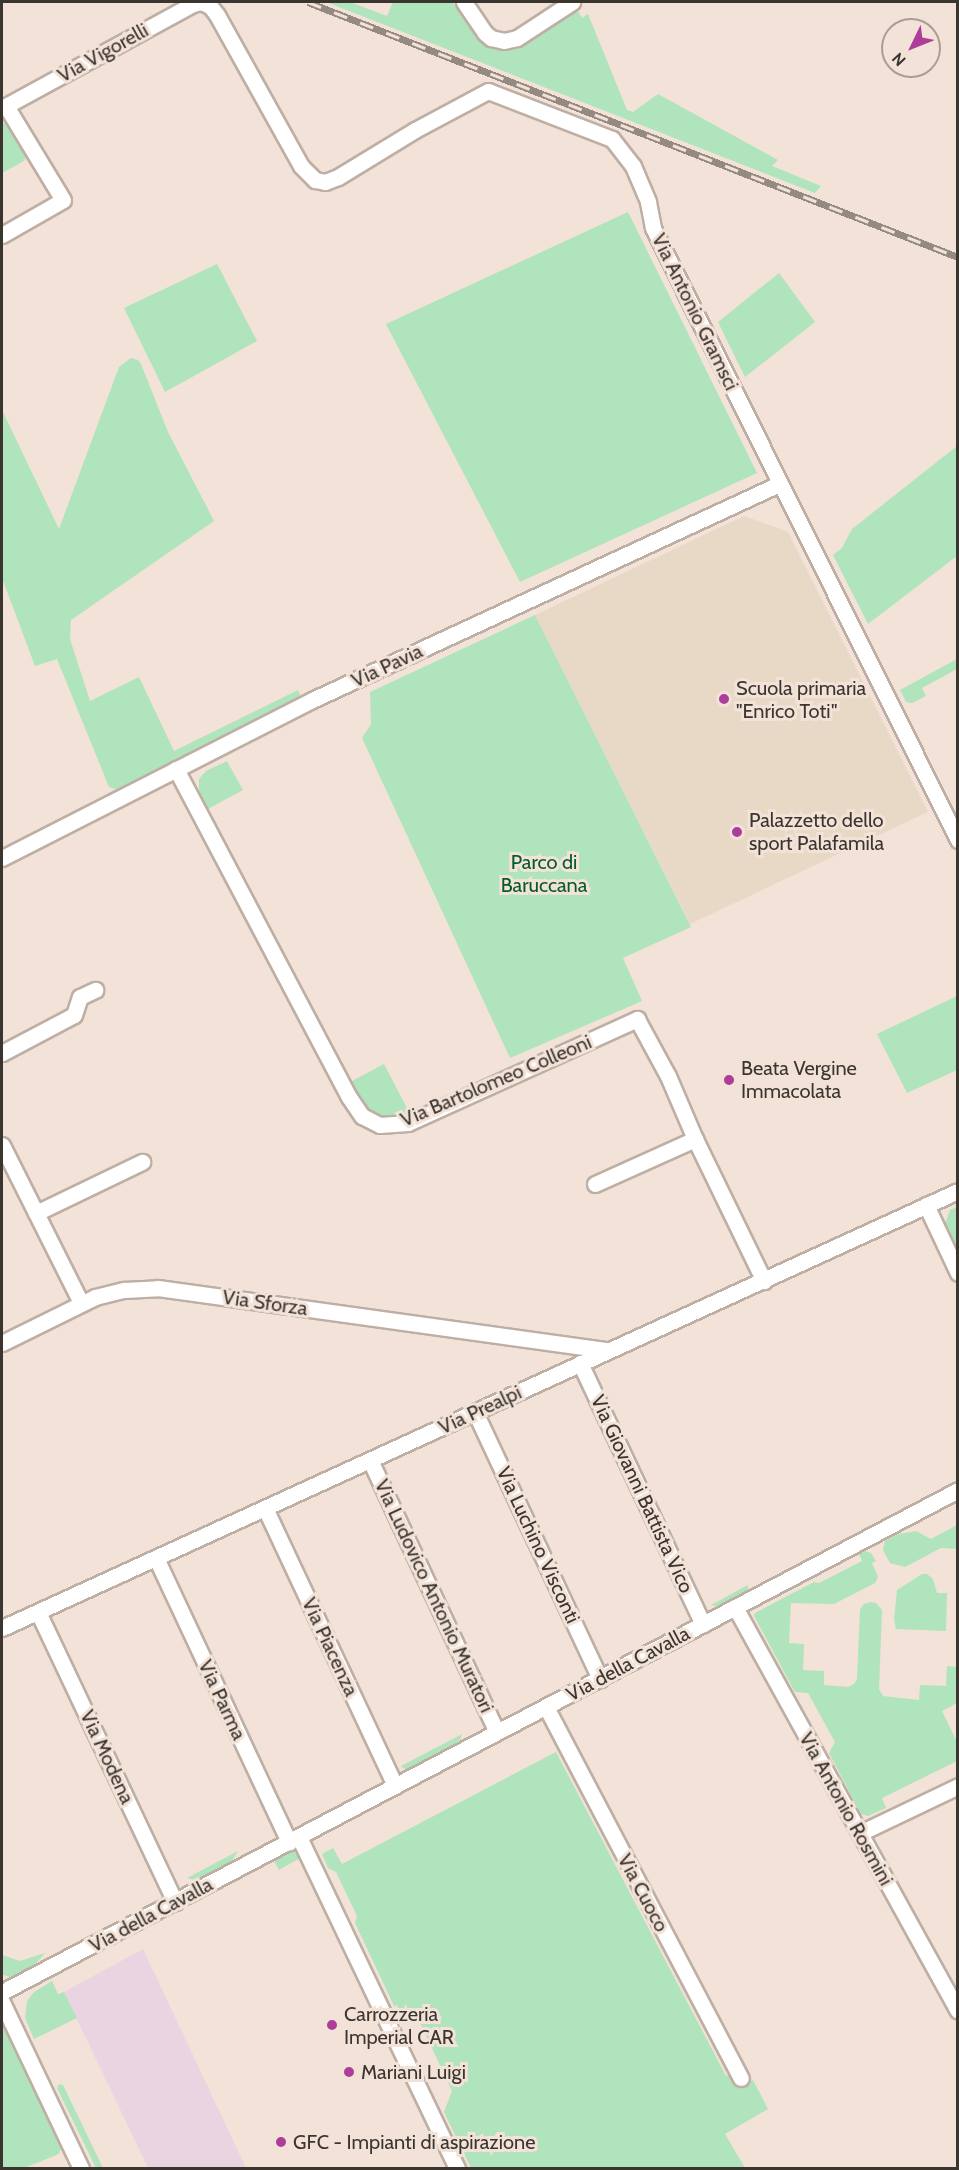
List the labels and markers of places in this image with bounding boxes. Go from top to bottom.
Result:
place label: Scuola primaria "Enrico Toti" [736,676,866,723]
marker: Scuola primaria "Enrico Toti" [717,692,731,706]
place label: Palazzetto dello sport Palafamila [749,808,884,855]
marker: Palazzetto dello sport Palafamila [730,825,744,839]
place label: Beata Vergine Immacolata [741,1056,857,1103]
marker: Beata Vergine Immacolata [722,1073,736,1087]
place label: Carrozzeria Imperial CAR [344,2002,454,2049]
marker: Carrozzeria Imperial CAR [325,2018,339,2032]
place label: Mariani Luigi [361,2060,466,2084]
marker: Mariani Luigi [342,2065,356,2079]
place label: GFC - Impianti di aspirazione [293,2130,535,2154]
marker: GFC - Impianti di aspirazione [274,2135,288,2149]

